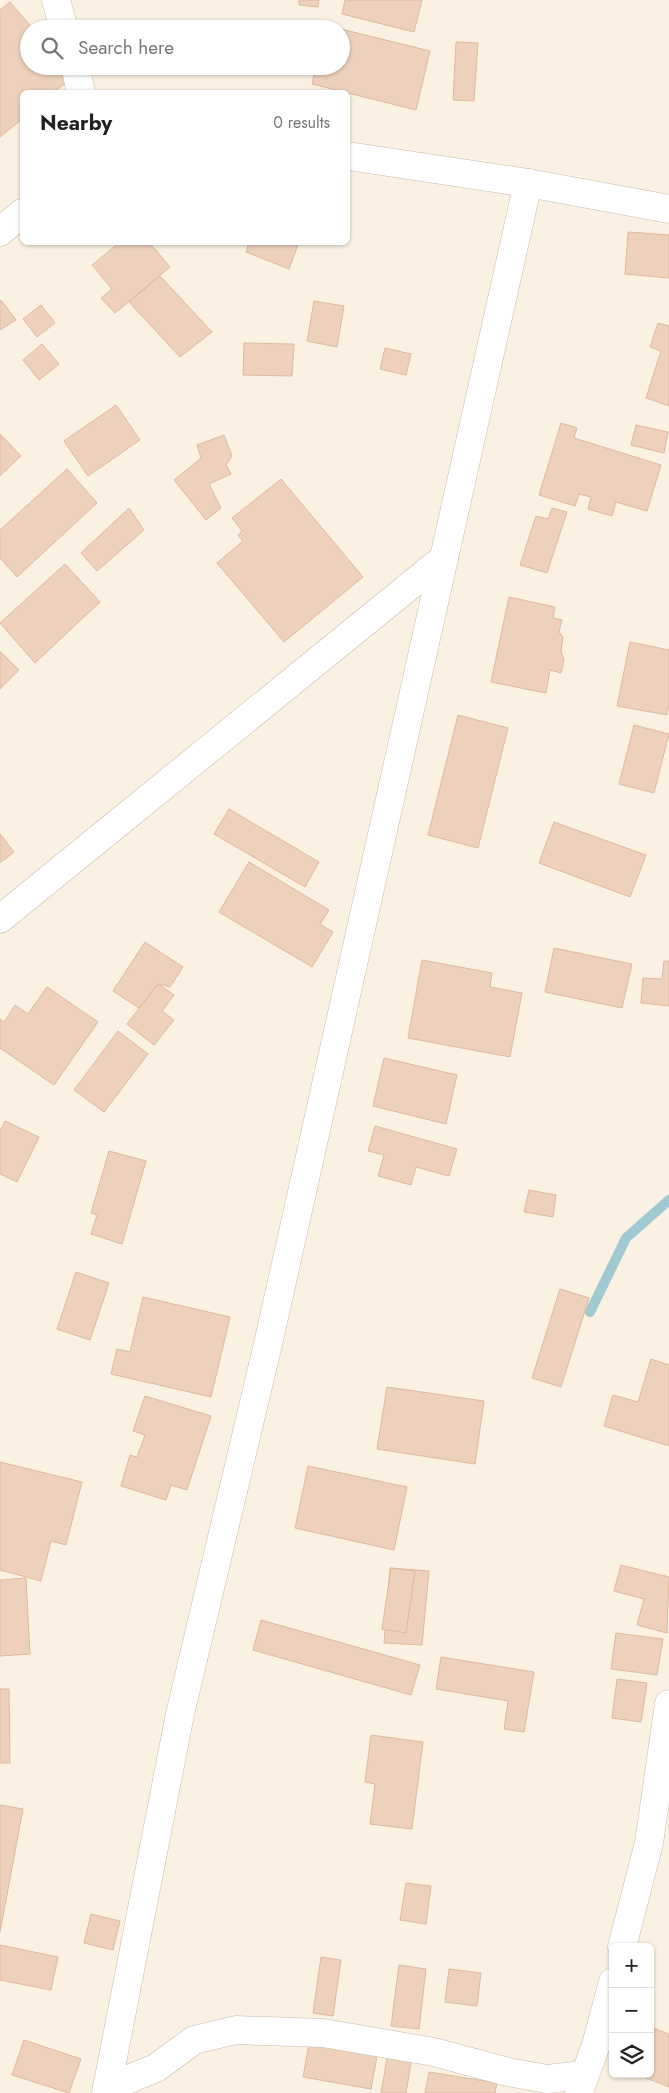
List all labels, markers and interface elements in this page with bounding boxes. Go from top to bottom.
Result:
search box [20,20,350,75]
icon: search [38,34,66,62]
text: Search here [78,34,174,61]
text: Nearby [40,108,112,138]
text: 0 results [273,111,330,134]
map controls [609,1943,654,2078]
button: + [609,1943,654,1988]
button: − [609,1988,654,2033]
button: layers [609,2033,654,2078]

